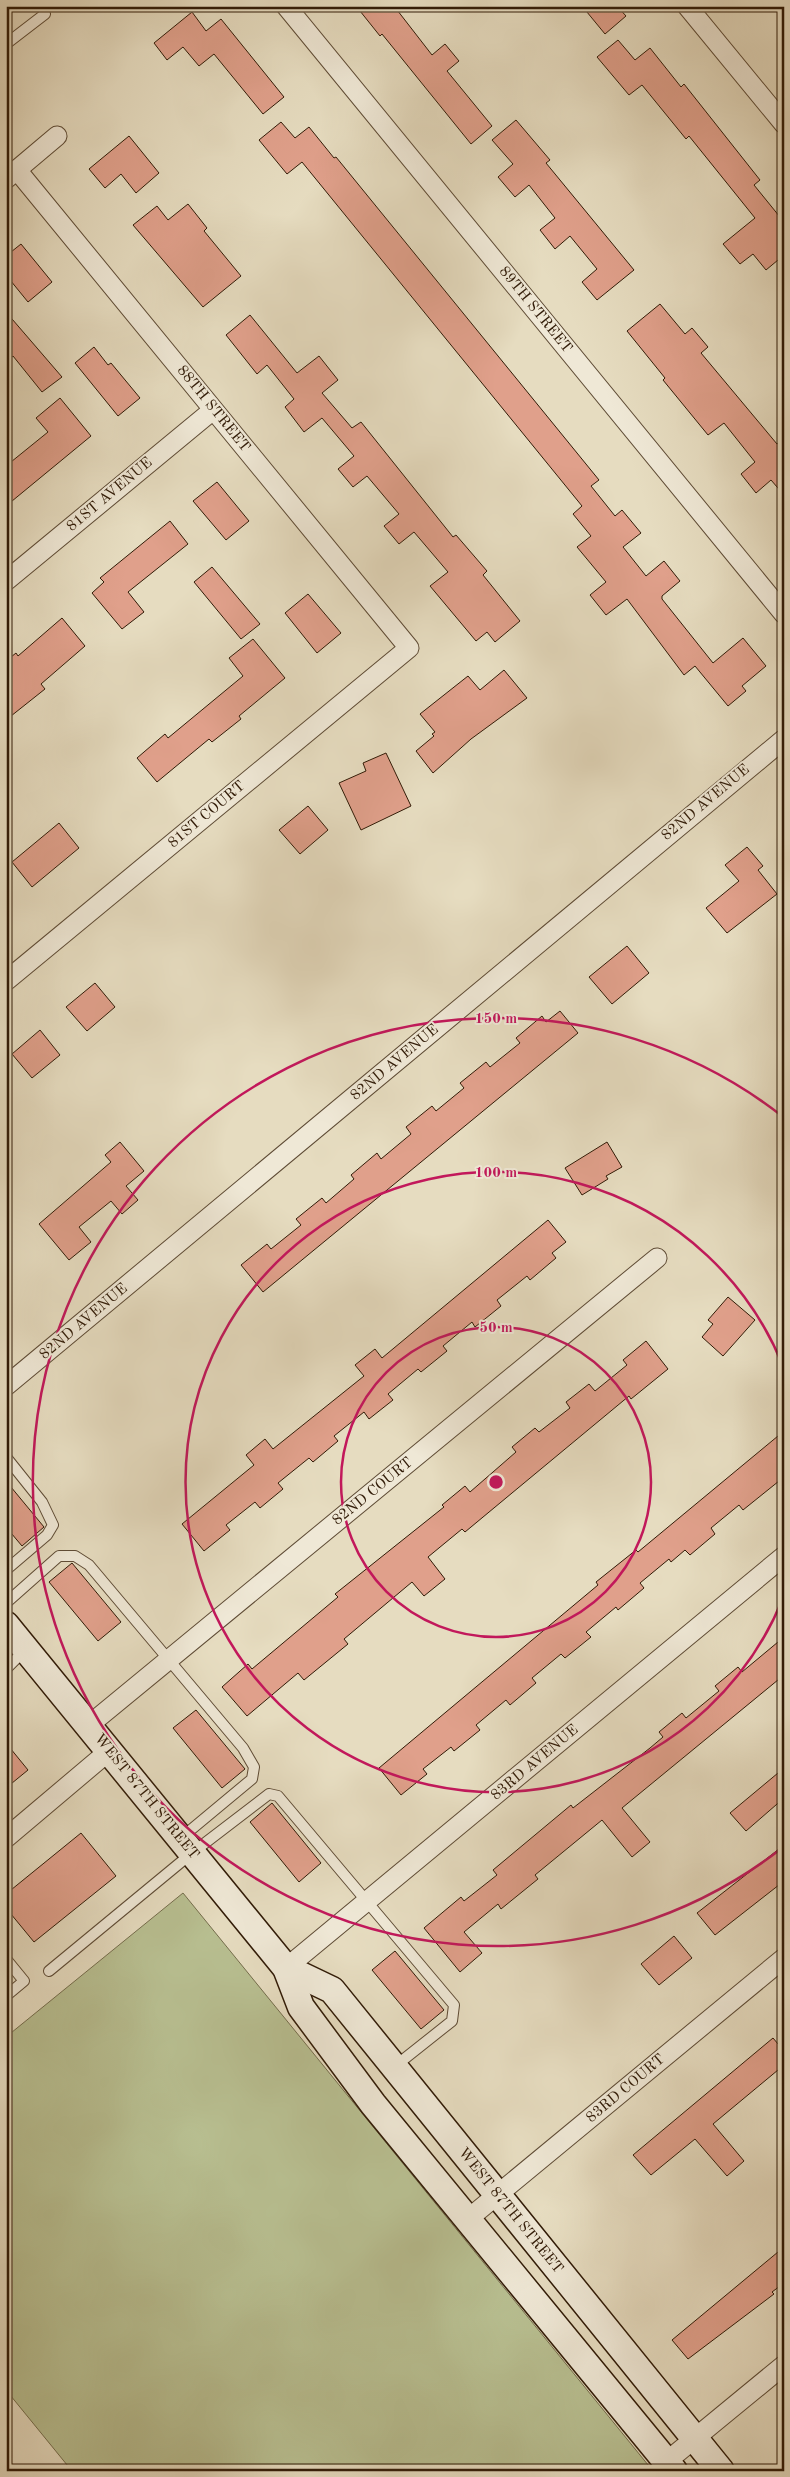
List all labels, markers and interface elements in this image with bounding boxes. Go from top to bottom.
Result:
street label: 89TH STREET [496,264,574,356]
street label: 88TH STREET [174,363,252,455]
street label: 81ST AVENUE [65,455,155,535]
street label: 82ND AVENUE [659,762,753,844]
street label: 81ST COURT [166,779,248,851]
text: 150 m [475,1012,517,1027]
street label: 82ND AVENUE [348,1022,442,1104]
text: 100 m [475,1166,517,1181]
street label: 82ND AVENUE [37,1281,131,1363]
text: 50 m [479,1321,513,1336]
street label: 82ND COURT [330,1455,416,1529]
centre of rings [487,1473,505,1491]
street label: 83RD AVENUE [489,1722,581,1804]
street label: WEST 87TH STREET [91,1731,201,1863]
street label: 83RD COURT [584,2052,668,2126]
street label: WEST 87TH STREET [455,2145,565,2277]

